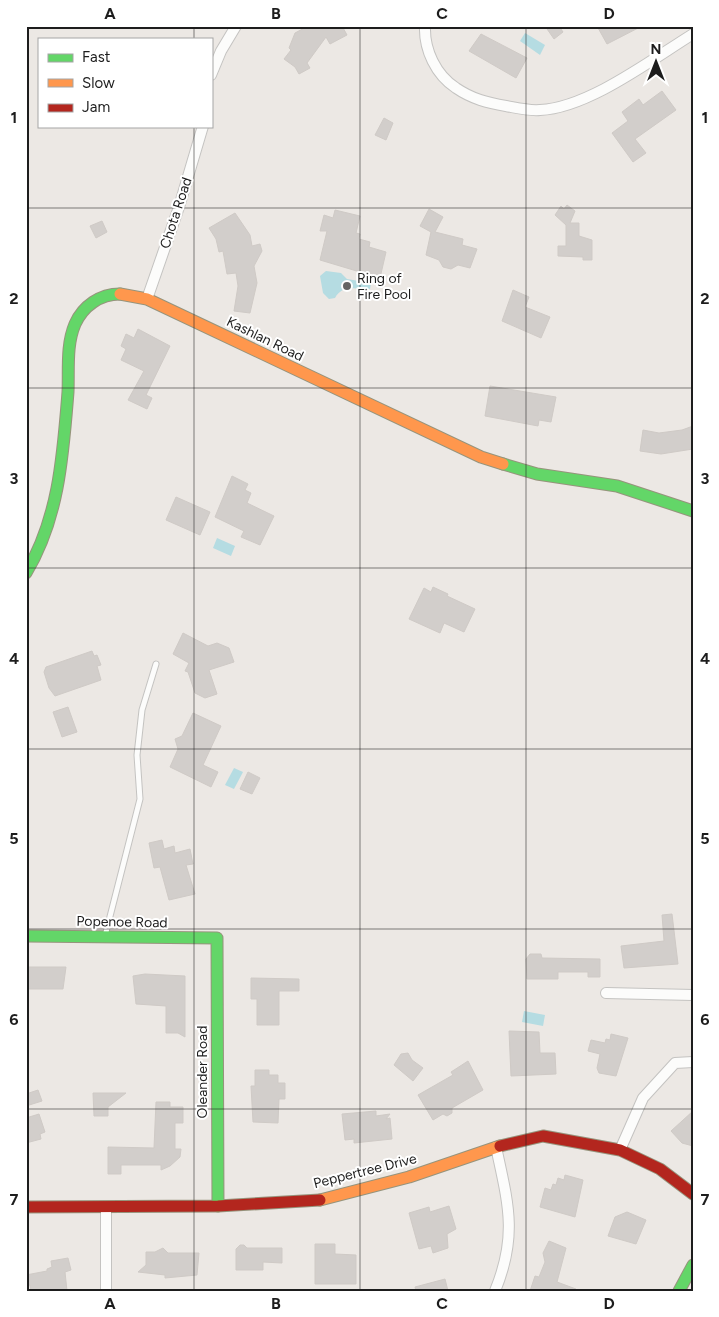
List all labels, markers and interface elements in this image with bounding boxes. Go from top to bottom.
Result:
text: A [104,4,116,23]
text: B [271,4,281,23]
text: C [436,4,448,23]
text: D [603,4,615,23]
legend [38,38,212,128]
north arrow [632,38,682,88]
text: N [651,41,661,58]
text: Fast [82,48,111,66]
text: Slow [82,74,115,92]
text: Jam [82,98,110,116]
text: 1 [11,108,17,127]
text: 1 [702,108,708,127]
street label: Chota Road [156,175,196,251]
place label: Ring of Fire Pool [357,270,411,303]
marker: Ring of Fire Pool [341,280,353,292]
text: 2 [9,289,19,308]
text: 2 [700,289,710,308]
street label: Kashlan Road [224,313,306,365]
text: 3 [10,469,19,488]
text: 3 [701,469,710,488]
text: 4 [9,649,19,668]
text: 4 [700,649,710,668]
text: 5 [9,829,19,848]
text: 5 [700,829,710,848]
street label: Popenoe Road [76,913,168,931]
text: 6 [9,1010,19,1029]
text: 6 [700,1010,710,1029]
street label: Oleander Road [194,1026,211,1118]
street label: Peppertree Drive [312,1150,419,1192]
text: 7 [10,1190,19,1209]
text: 7 [701,1190,710,1209]
text: A [104,1294,116,1313]
text: B [271,1294,281,1313]
text: C [436,1294,448,1313]
text: D [603,1294,615,1313]

